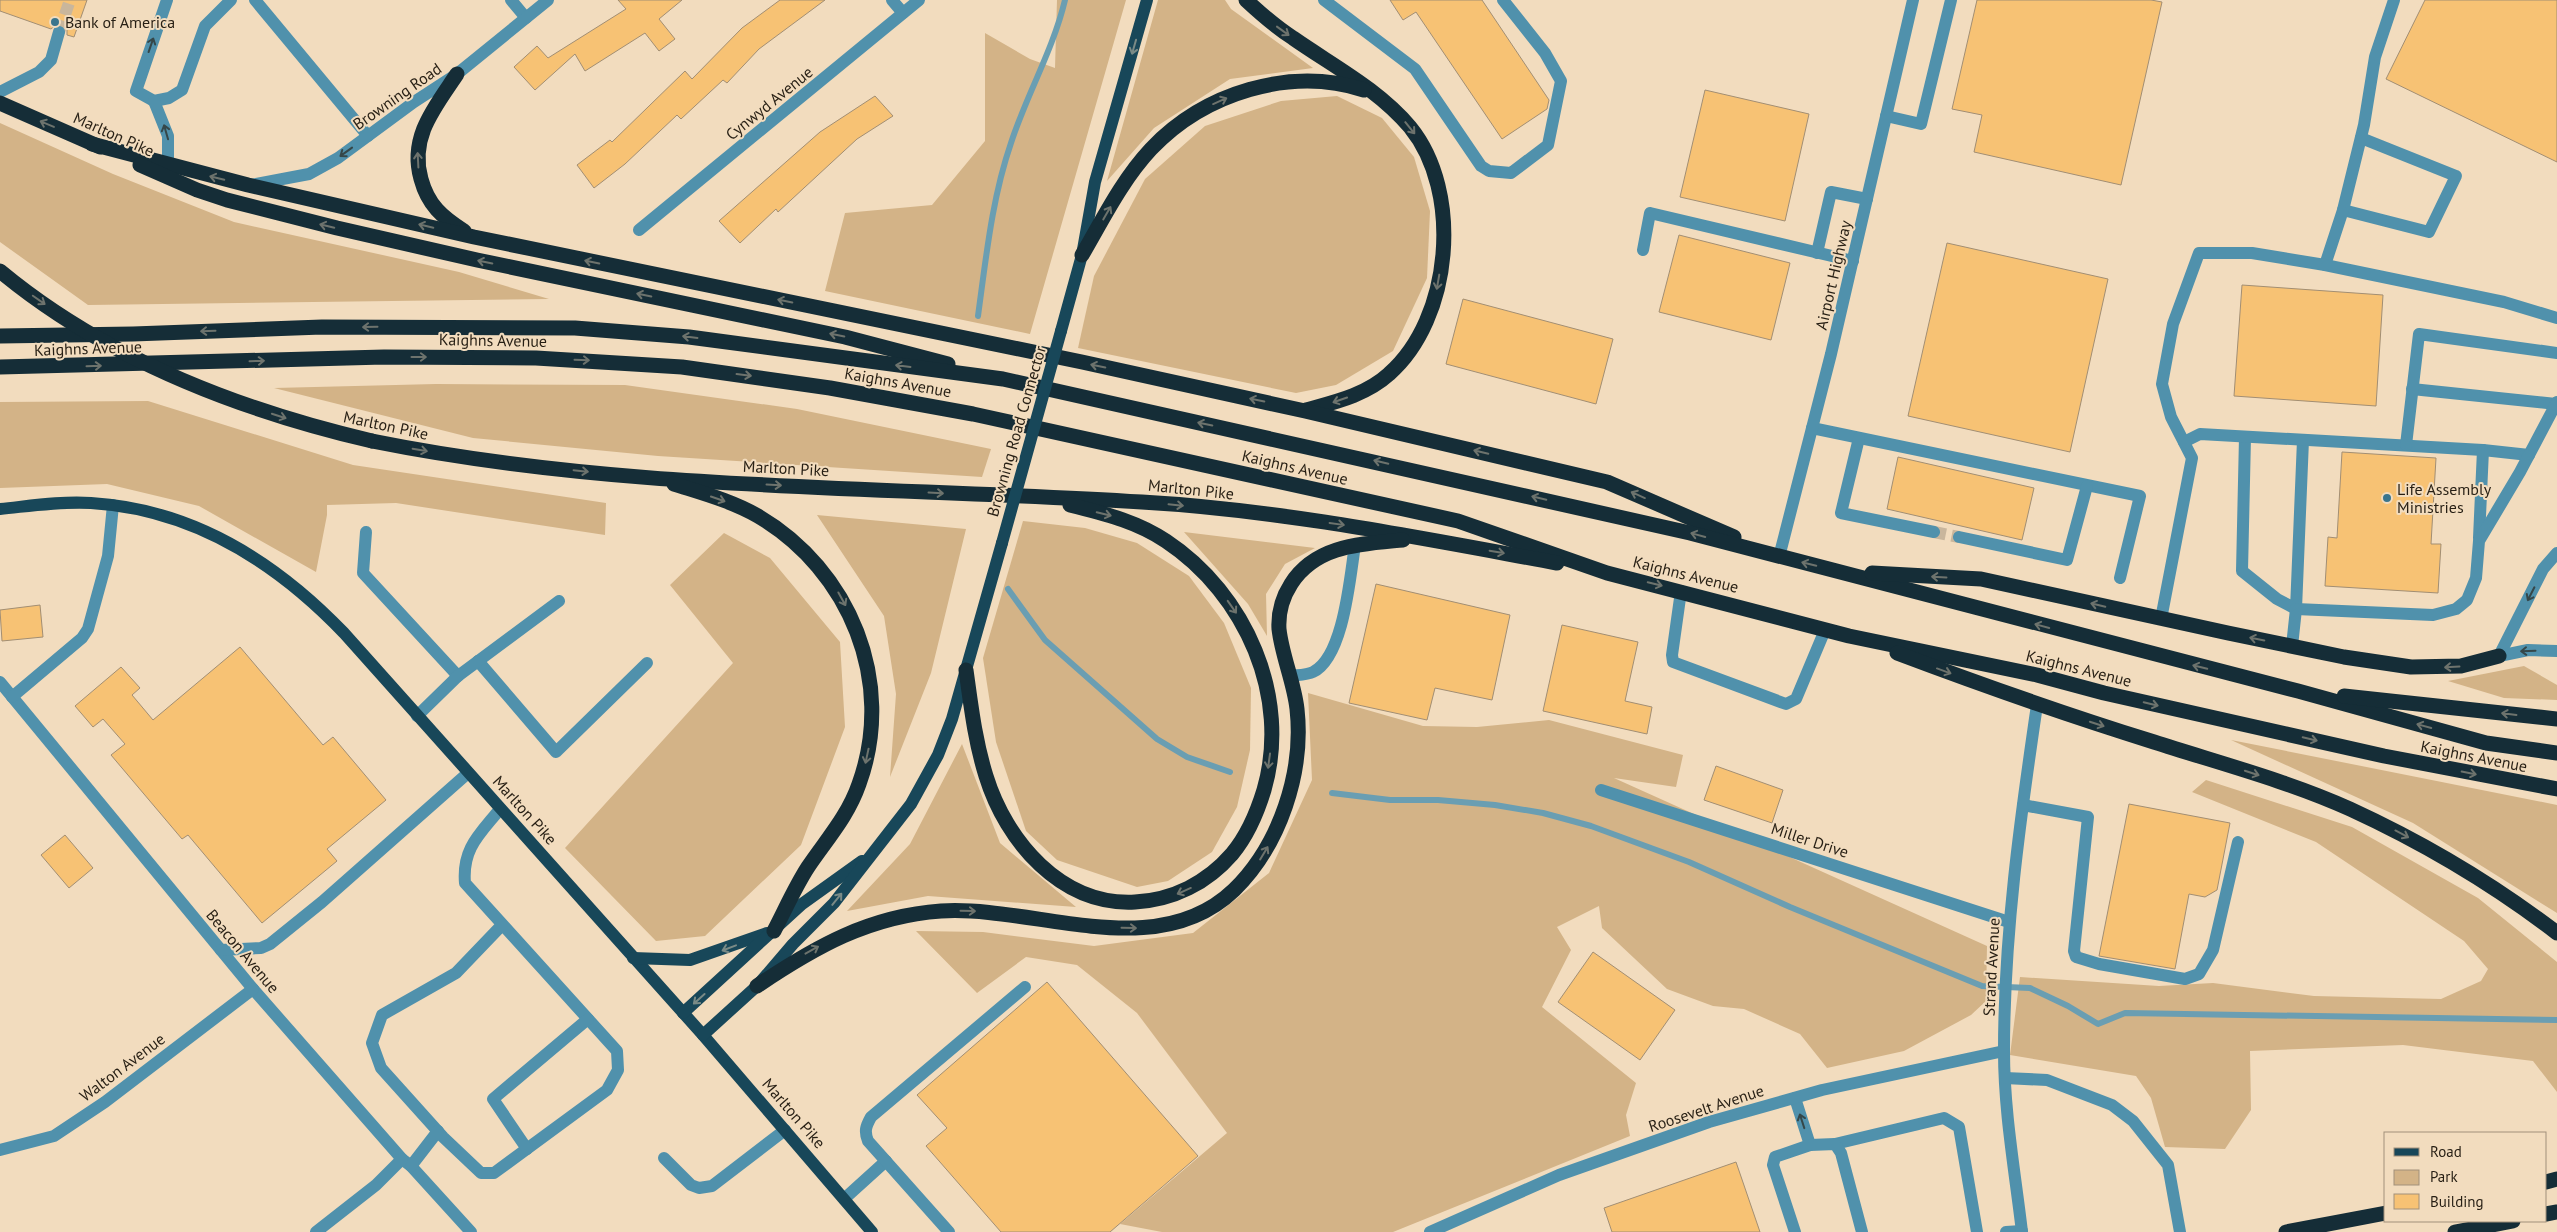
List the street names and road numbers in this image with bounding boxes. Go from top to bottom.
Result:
street label: Browning Road [349,58,445,134]
street label: Cynwyd Avenue [721,62,817,144]
street label: Marlton Pike [70,107,158,161]
street label: Airport Highway [1811,218,1855,332]
street label: Kaighns Avenue [439,329,547,351]
street label: Kaighns Avenue [34,336,142,360]
street label: Browning Road Connector [982,343,1050,519]
street label: Kaighns Avenue [843,363,953,401]
street label: Marlton Pike [342,406,430,444]
street label: Kaighns Avenue [1240,445,1350,489]
street label: Marlton Pike [742,456,830,480]
street label: Marlton Pike [1147,475,1235,503]
street label: Kaighns Avenue [1631,551,1741,597]
street label: Kaighns Avenue [2024,645,2134,691]
street label: Kaighns Avenue [2419,736,2529,776]
street label: Marlton Pike [489,771,561,849]
street label: Miller Drive [1769,818,1851,862]
street label: Beacon Avenue [202,905,284,997]
street label: Strand Avenue [1978,917,2004,1017]
street label: Walton Avenue [75,1028,169,1106]
street label: Marlton Pike [758,1074,830,1152]
street label: Roosevelt Avenue [1646,1080,1766,1136]

